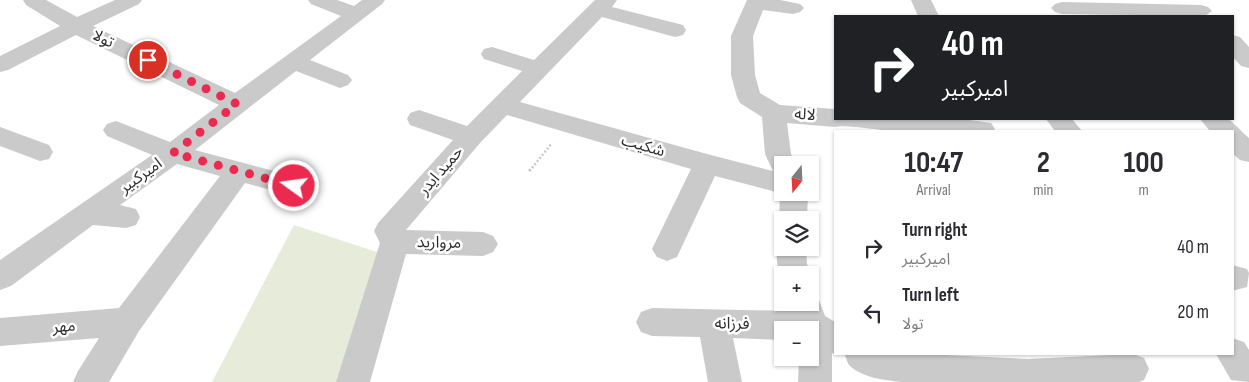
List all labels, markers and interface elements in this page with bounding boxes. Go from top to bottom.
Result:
text: 40 m [942,23,1004,66]
street label: تولا [89,26,117,52]
icon: right [859,35,924,100]
pin [127,39,169,81]
icon: arrive [134,46,162,74]
text: امیرکبیر [942,76,1008,103]
street label: لاله [794,105,816,125]
street label: شکیب [619,131,667,161]
street label: حمید ایدر [414,143,467,200]
text: 10:47 [904,145,963,181]
text: 2 [1037,145,1050,181]
text: 100 [1124,145,1164,181]
street label: امیرکبیر [115,154,166,198]
north arrow [774,156,819,201]
map controls [774,156,819,366]
position arrow [267,159,319,211]
text: Arrival [916,181,951,200]
text: min [1033,181,1053,200]
text: m [1139,181,1149,200]
button: layers [774,211,819,256]
text: Turn right [902,219,967,242]
street label: مروارید [417,233,461,253]
icon: right [859,234,887,262]
text: 40 m [1177,236,1209,259]
text: امیرکبیر [902,250,950,269]
button: + [774,266,819,311]
text: Turn left [902,284,959,307]
icon: left [859,299,887,327]
text: 20 m [1177,301,1209,324]
street label: فرزانه [714,314,750,334]
text: تولا [902,315,924,334]
street label: مهر [51,317,76,338]
button: − [774,321,819,366]

